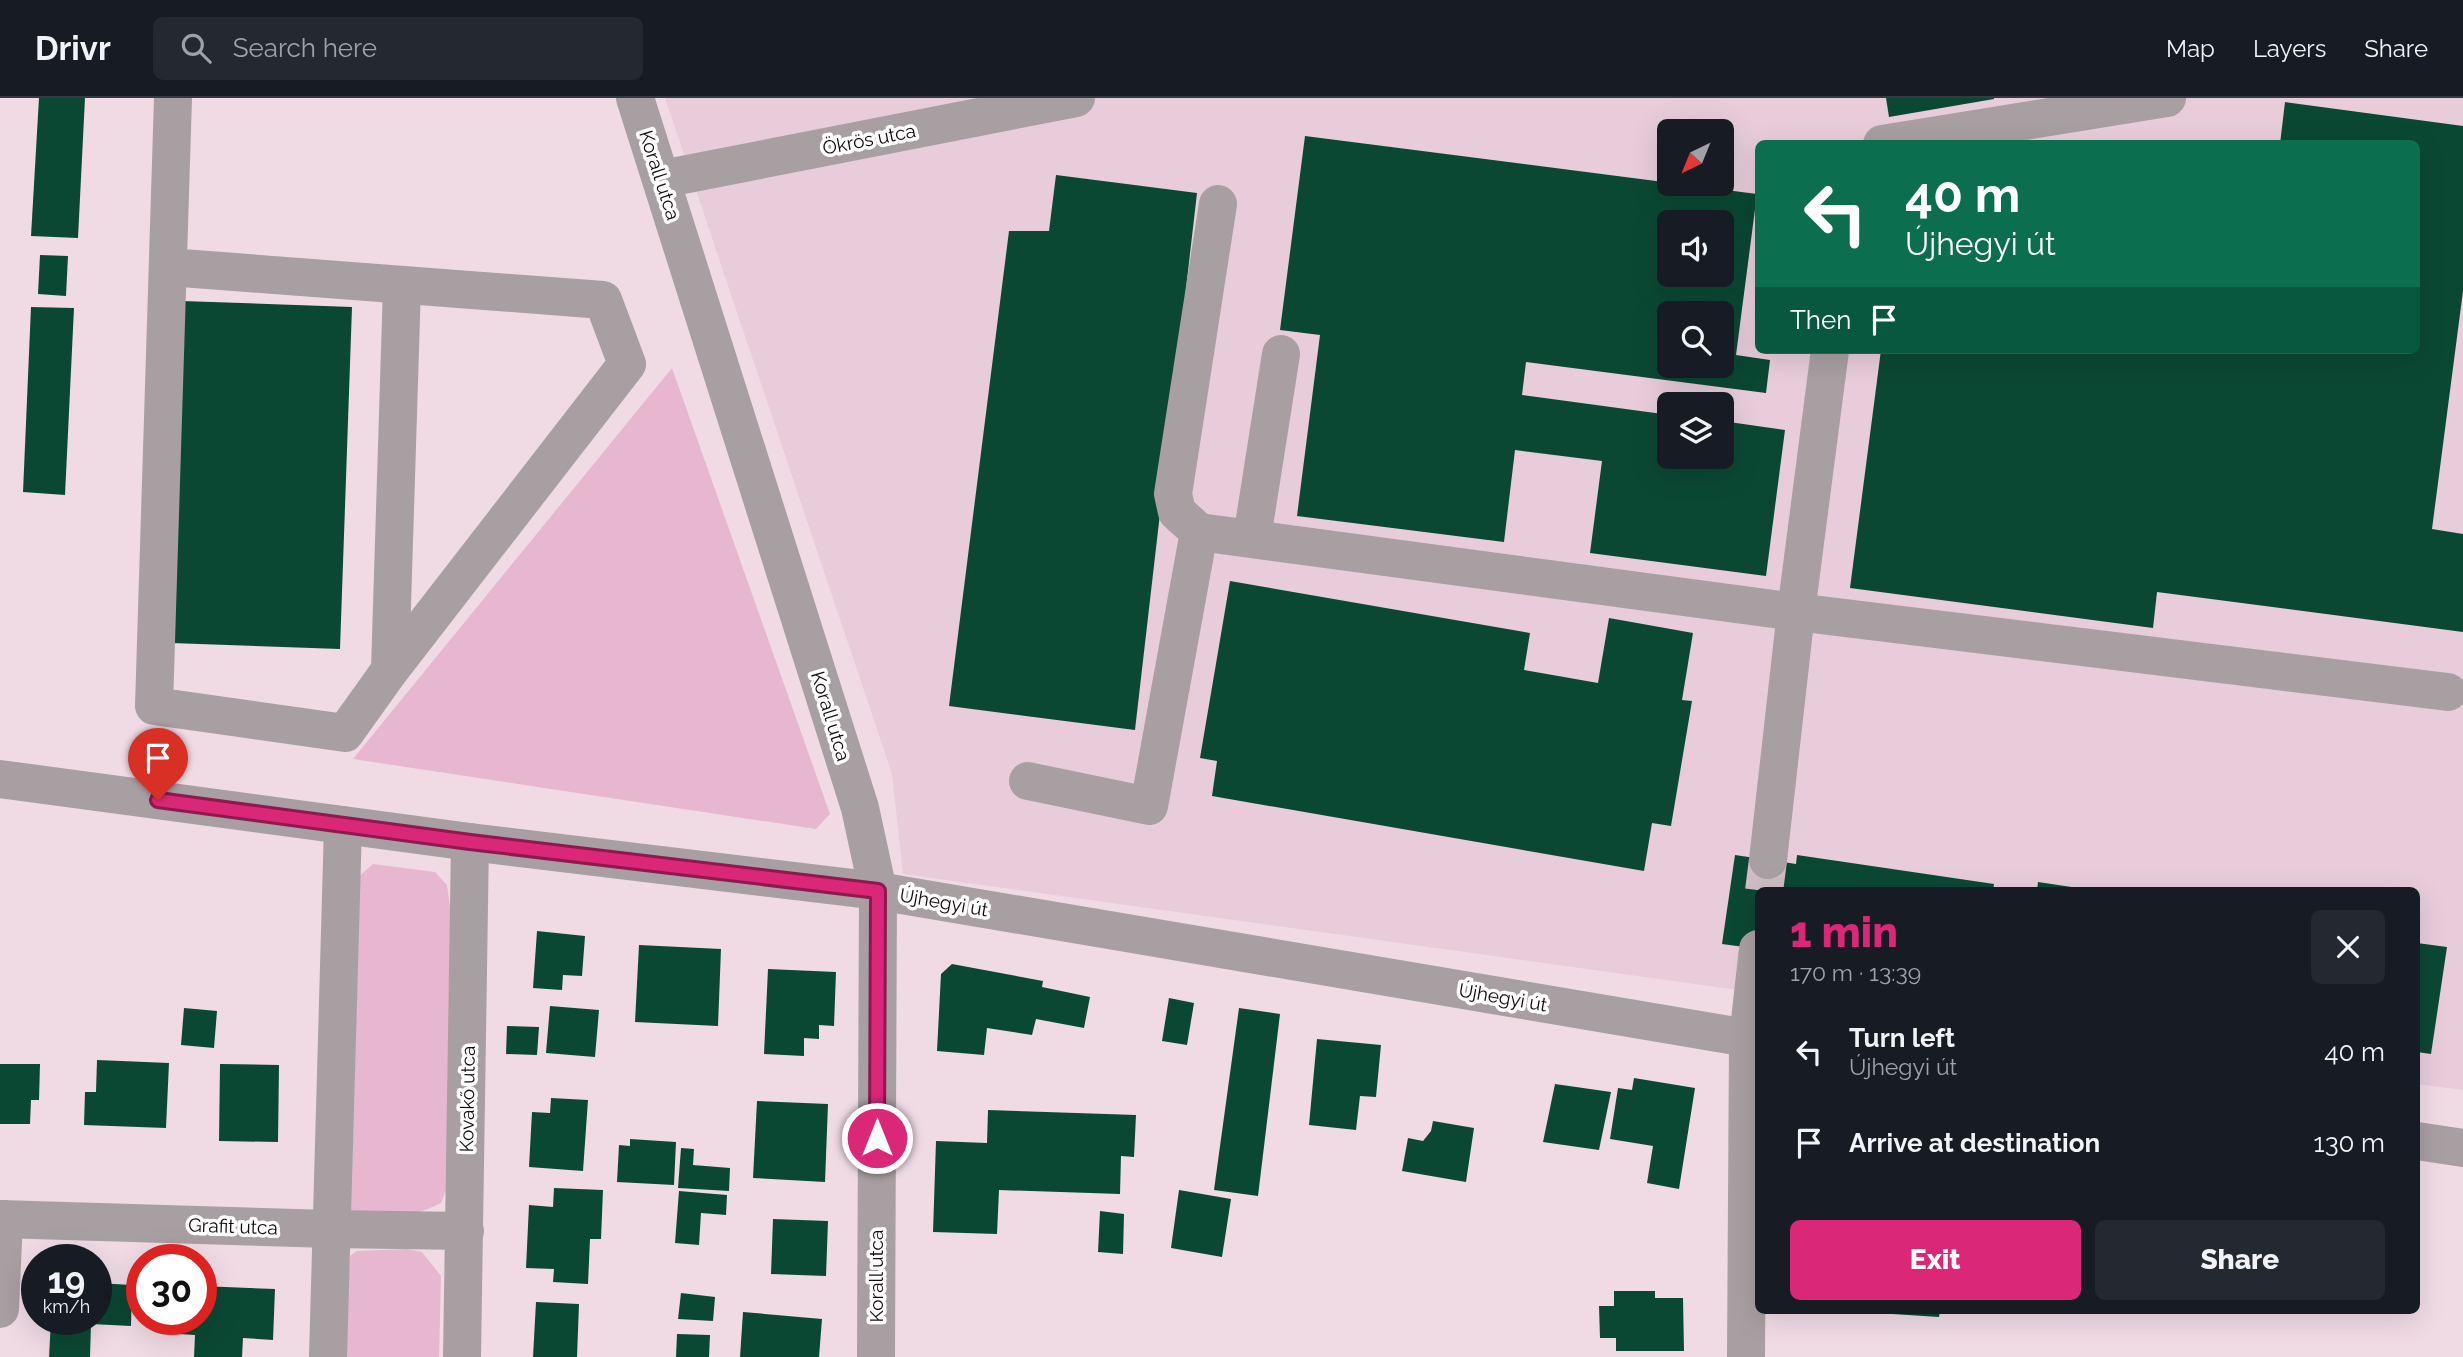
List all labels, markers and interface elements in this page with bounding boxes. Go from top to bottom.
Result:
search box [153,17,643,80]
text: Drivr [35,29,111,68]
icon: search [177,29,215,67]
text: Search here [233,33,377,63]
text: Map [2166,34,2215,63]
text: Layers [2253,34,2326,63]
text: Share [2364,34,2428,63]
street label: Ökrös utca [821,119,917,159]
north arrow [1657,119,1734,196]
map controls [1657,119,1734,469]
street label: Korall utca [635,127,685,223]
text: 40 m [1905,166,2020,223]
icon: left [1790,168,1881,259]
button: sound [1657,210,1734,287]
text: Újhegyi út [1905,225,2056,262]
button: search [1657,301,1734,378]
icon: arrive [1865,301,1903,339]
text: Then [1790,305,1851,335]
button: layers [1657,392,1734,469]
street label: Korall utca [807,668,855,764]
pin [128,728,188,800]
icon: arrive [139,739,177,777]
street label: Újhegyi út [898,883,991,921]
text: 1 min [1790,908,1898,957]
button: close [2311,910,2385,984]
text: 170 m · 13:39 [1790,959,1921,986]
street label: Újhegyi út [1457,978,1550,1016]
text: Turn left [1849,1023,1955,1053]
icon: left [1790,1033,1828,1071]
text: 40 m [2324,1037,2385,1067]
street label: Kovakő utca [455,1045,479,1153]
text: Újhegyi út [1849,1053,1957,1080]
position arrow [840,1101,914,1175]
icon: arrive [1790,1124,1828,1162]
text: Arrive at destination [1849,1128,2100,1158]
text: 130 m [2314,1128,2385,1158]
street label: Grafit utca [188,1213,278,1239]
button: Exit [1790,1220,2081,1300]
button: Share [2095,1220,2385,1300]
street label: Korall utca [865,1230,887,1322]
speed limit sign: 30 [126,1244,217,1335]
text: 19 [48,1260,85,1301]
text: km/h [43,1296,90,1317]

